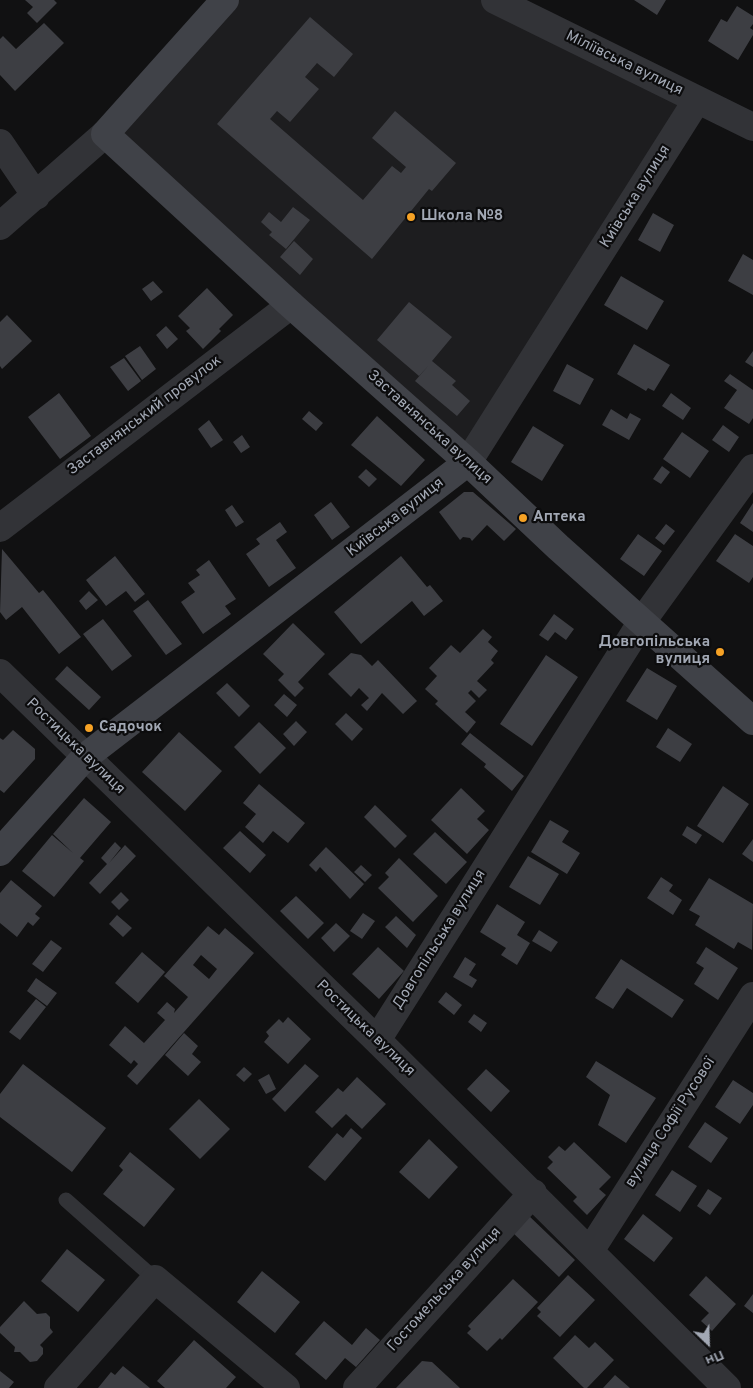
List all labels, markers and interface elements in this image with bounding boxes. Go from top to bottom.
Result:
street label: Міліївська вулиця [562,28,686,100]
street label: Київська вулиця [597,142,675,252]
place label: Школа №8 [421,208,503,226]
marker: Школа №8 [405,211,417,223]
street label: Заставнянський провулок [65,352,225,480]
street label: Заставнянська вулиця [363,367,495,489]
street label: Київська вулиця [344,475,448,561]
place label: Аптека [533,509,586,527]
marker: Аптека [517,512,529,524]
place label: Довгопільська вулиця [599,634,710,669]
marker: Довгопільська вулиця [714,646,726,658]
street label: Ростицька вулиця [22,695,128,799]
place label: Садочок [99,719,162,737]
marker: Садочок [83,722,95,734]
street label: Довгопільська вулиця [390,867,490,1013]
street label: Ростицька вулиця [312,977,418,1081]
street label: вулиця Софії Русової [622,1055,720,1191]
street label: Гостомельська вулиця [384,1224,506,1356]
north arrow [683,1318,733,1368]
text: Пн [702,1346,726,1369]

